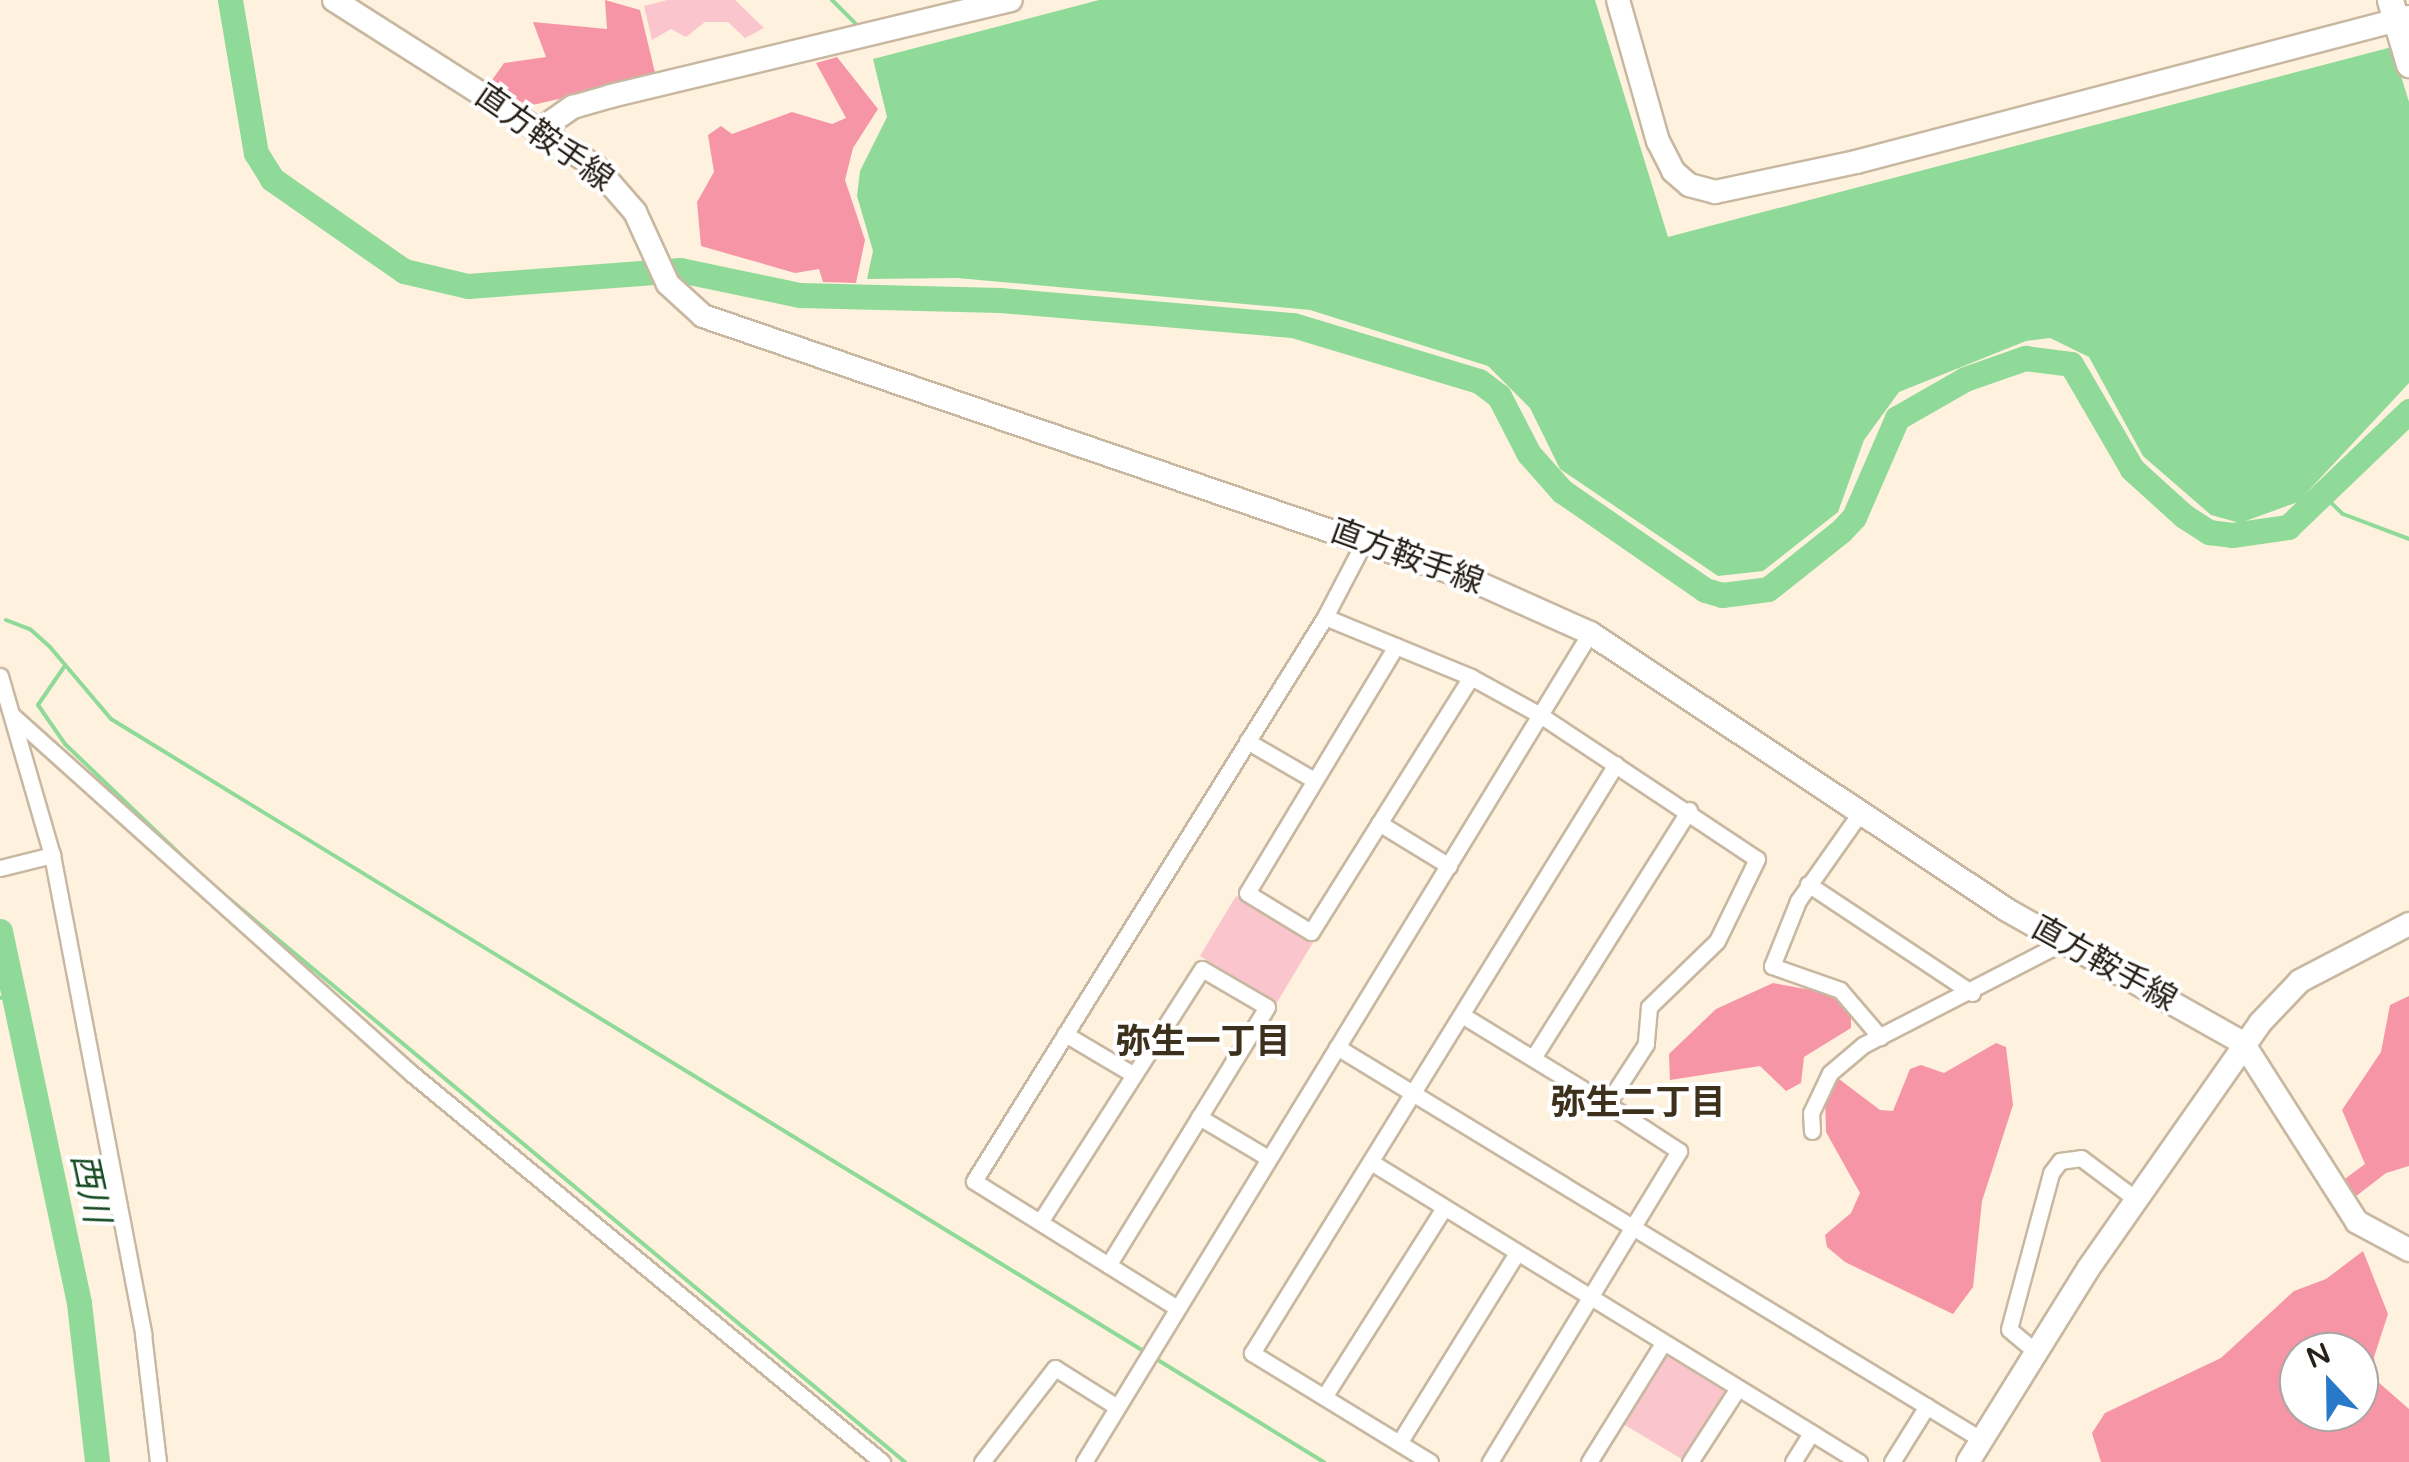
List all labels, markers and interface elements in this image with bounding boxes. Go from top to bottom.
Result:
street label: 直方鞍手線 [467,76,621,200]
street label: 直方鞍手線 [1325,512,1489,602]
street label: 直方鞍手線 [2025,908,2183,1020]
district label: 弥生一丁目 [1116,1021,1290,1063]
district label: 弥生二丁目 [1551,1082,1725,1124]
water label: 西川 [62,1149,118,1227]
north arrow [2279,1332,2379,1432]
text: N [2302,1336,2335,1376]

